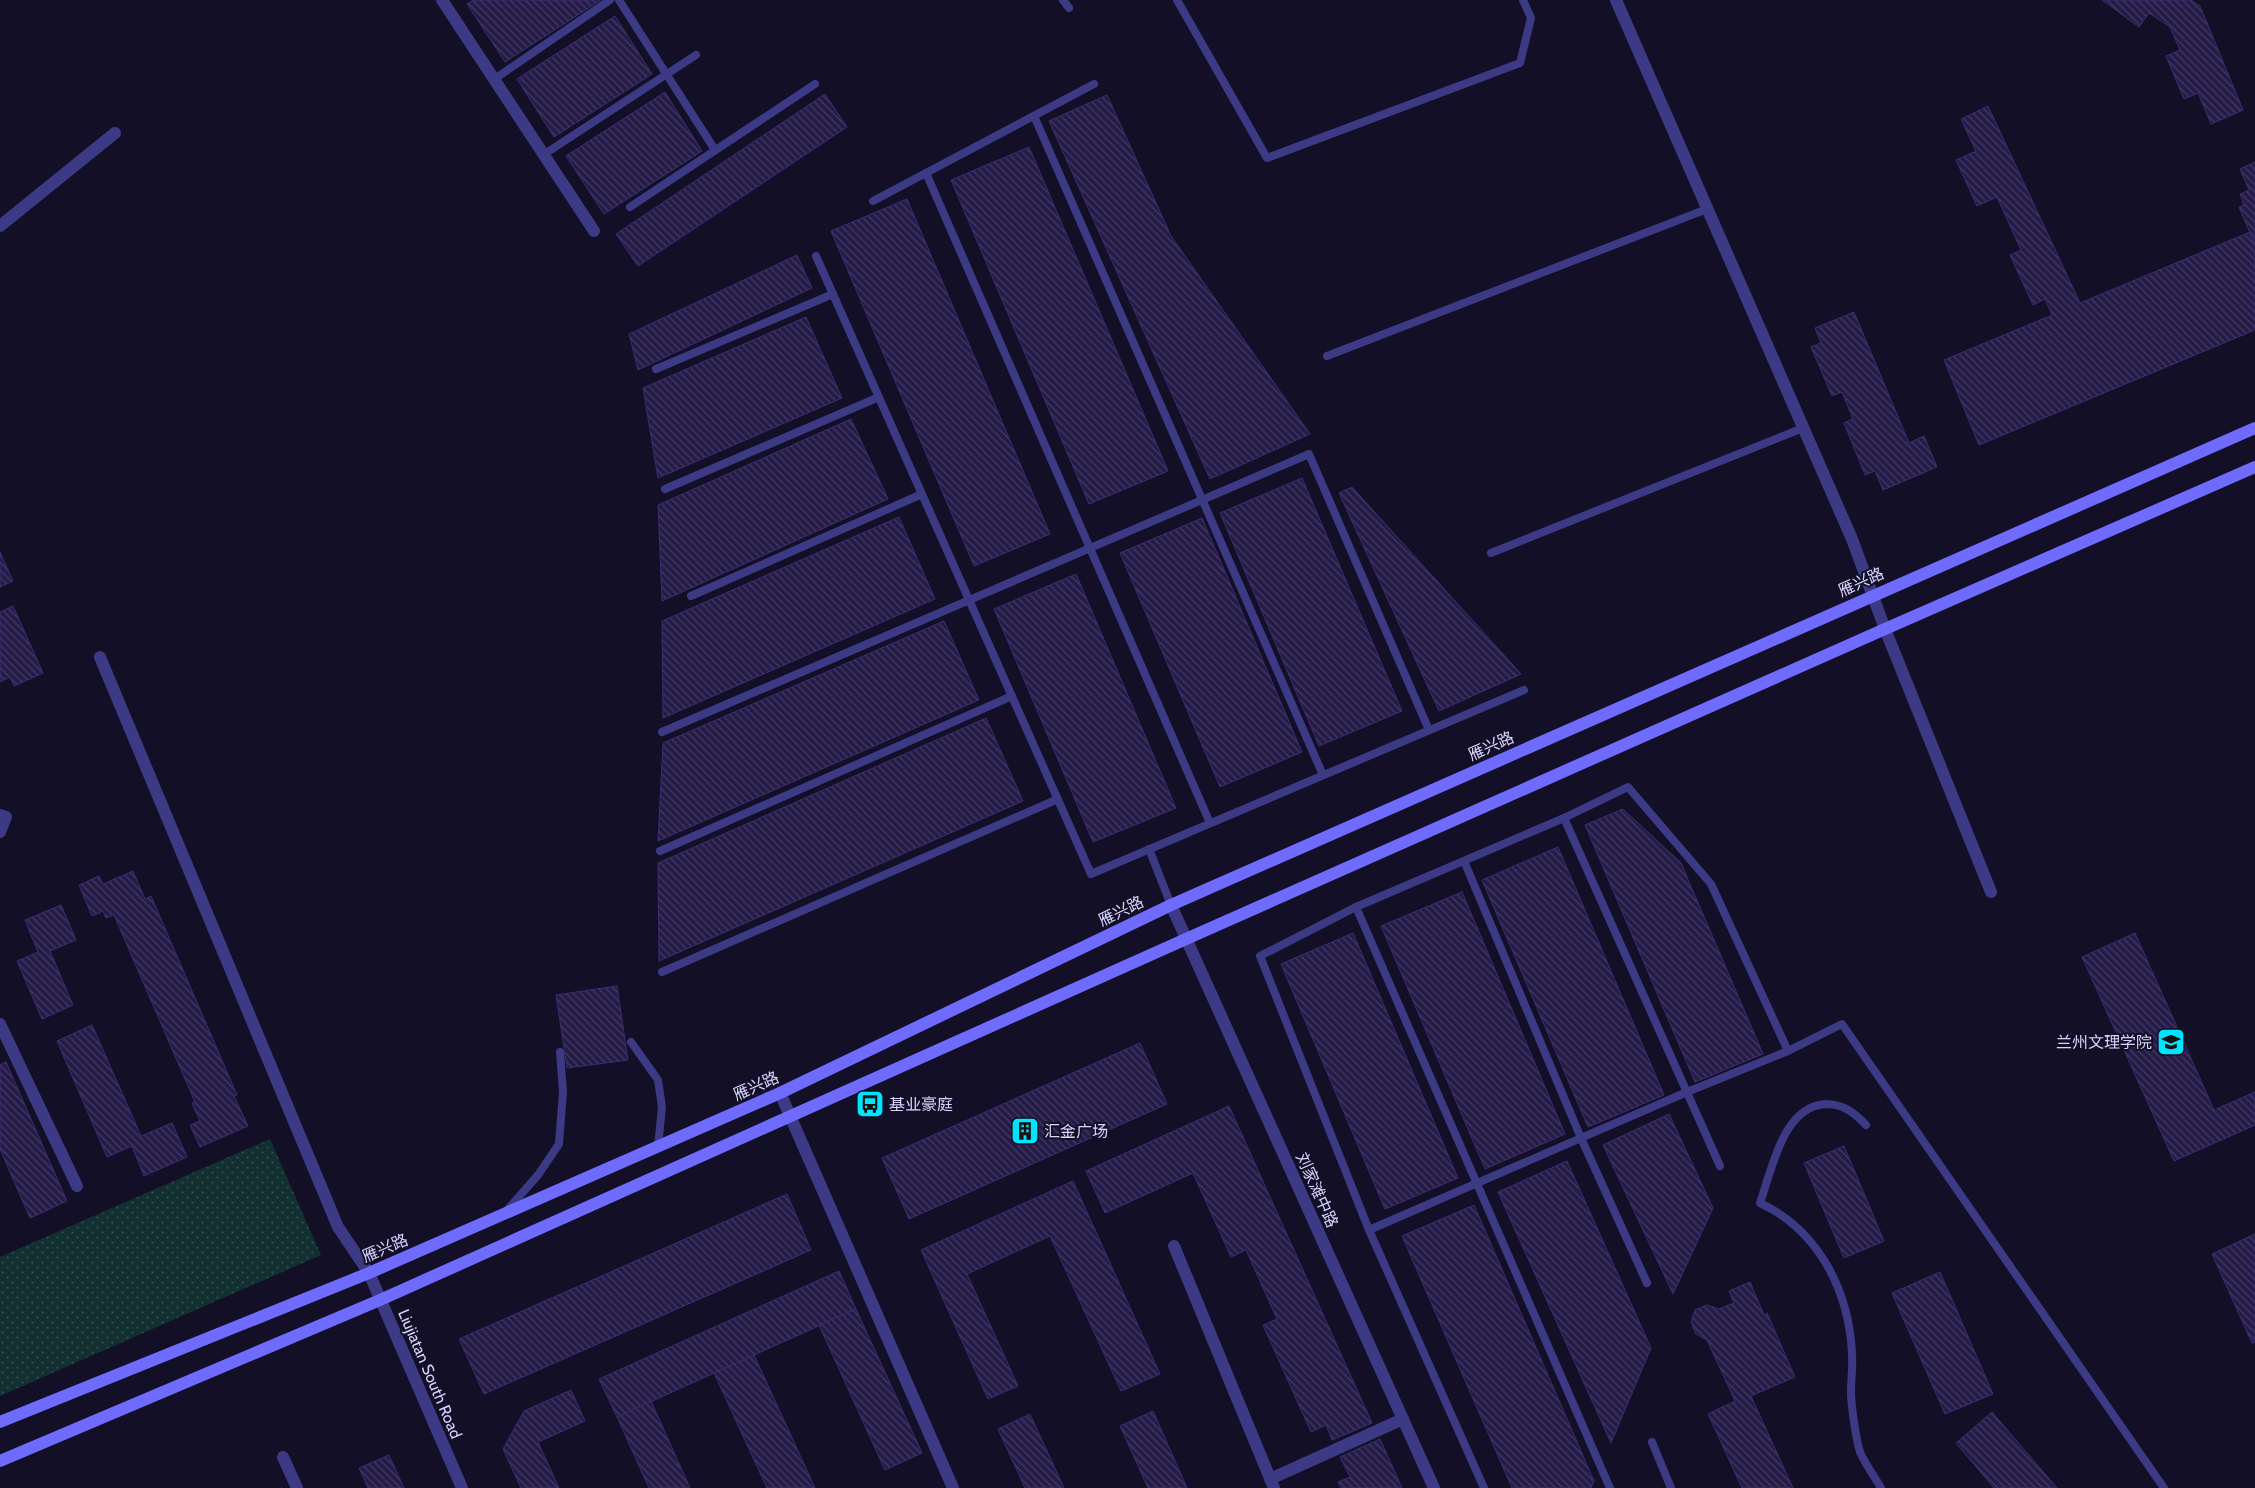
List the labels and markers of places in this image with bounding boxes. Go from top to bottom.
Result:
school or university icon: 兰州文理学院 [2156,1027,2186,1057]
place label: 兰州文理学院 [2056,1033,2152,1052]
bus stop icon: 基业豪庭 [855,1089,885,1119]
place label: 基业豪庭 [889,1095,953,1114]
building icon: 汇金广场 [1010,1116,1040,1146]
place label: 汇金广场 [1044,1122,1108,1141]

